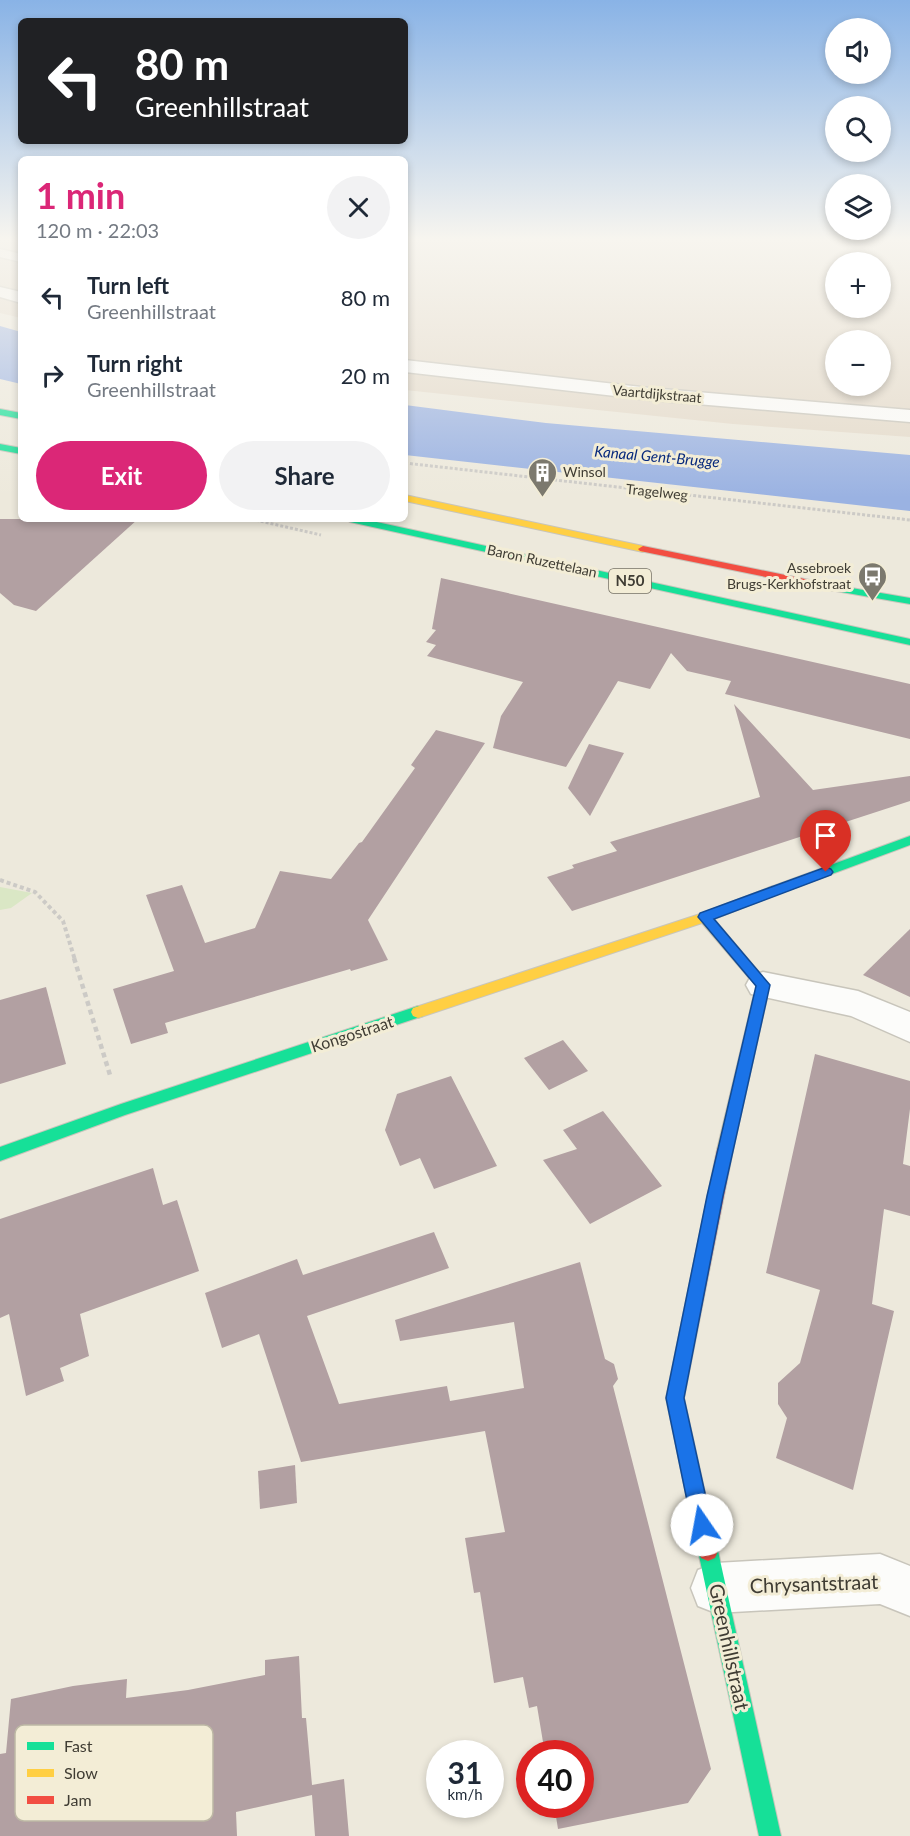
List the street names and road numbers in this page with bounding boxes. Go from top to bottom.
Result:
street label: Vaartdijkstraat [612,381,702,406]
street label: Tragelweg [625,480,689,503]
street label: Baron Ruzettelaan [486,541,599,580]
road number: N50 [609,569,651,593]
street label: Kongostraat [308,1011,396,1056]
street label: Chrysantstraat [749,1569,879,1597]
street label: Greenhillstraat [705,1581,755,1712]

